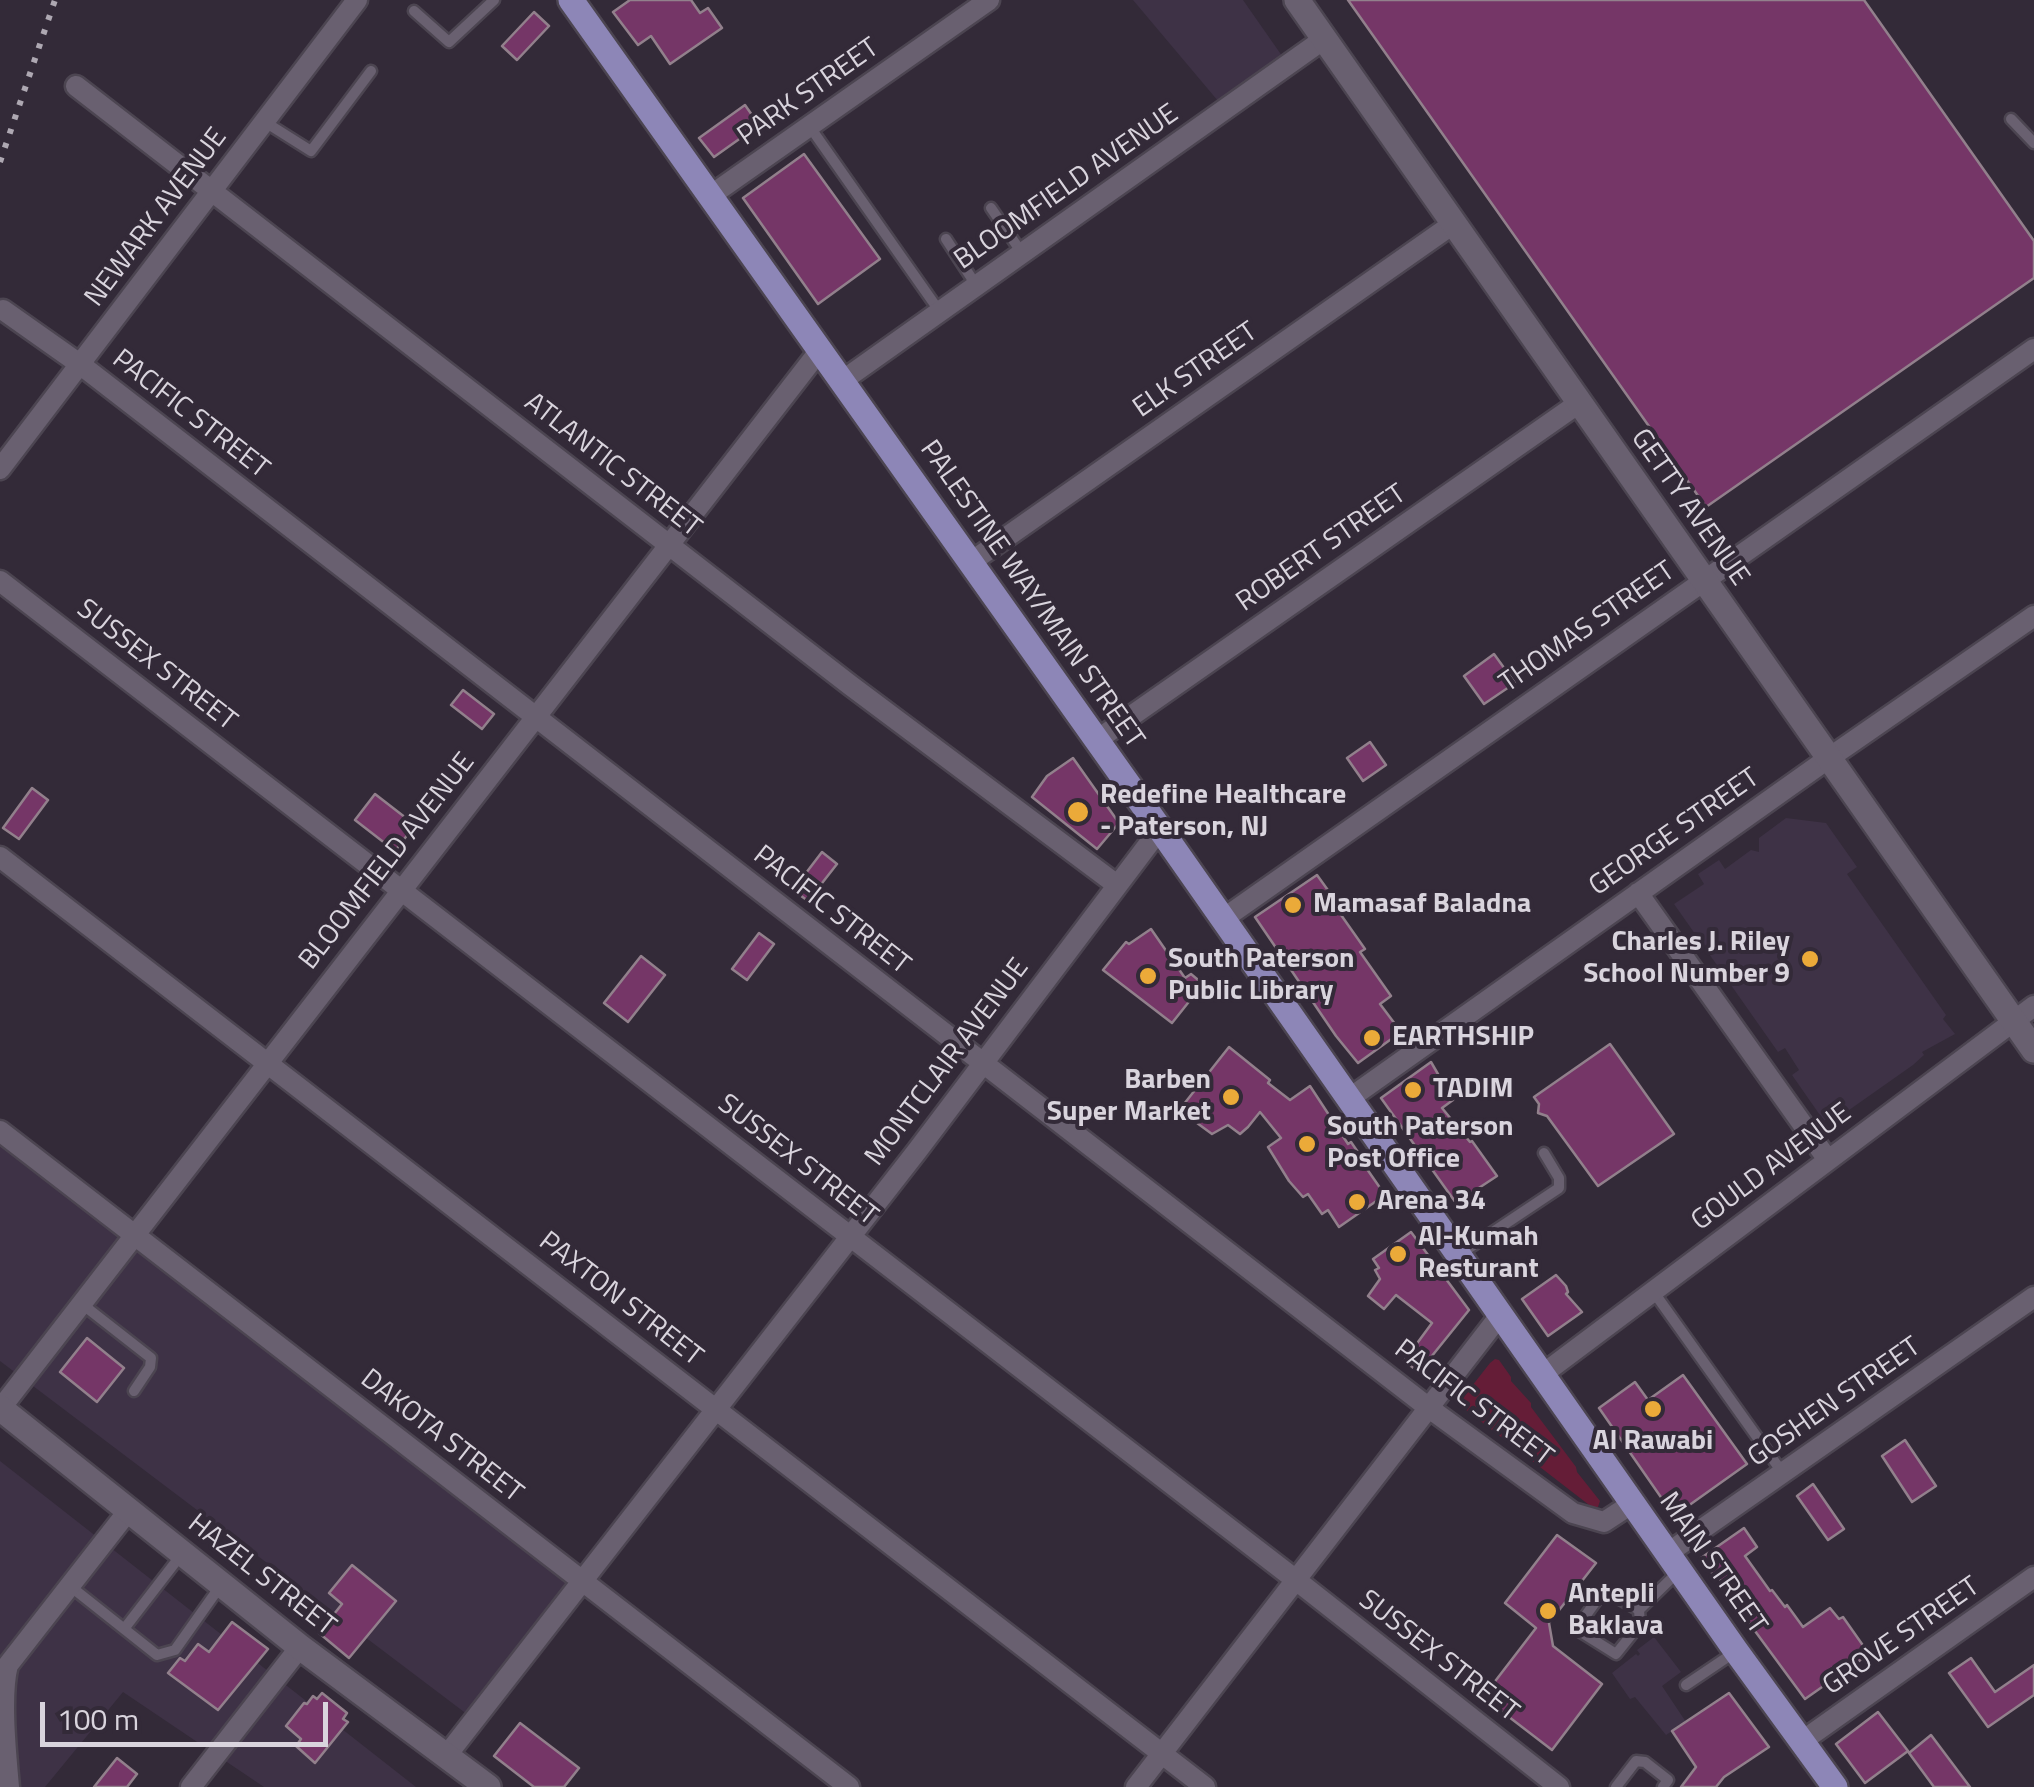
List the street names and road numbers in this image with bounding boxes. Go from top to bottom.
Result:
street label: PARK STREET [732,32,886,154]
street label: BLOOMFIELD AVENUE [949,98,1185,278]
street label: NEWARK AVENUE [79,122,235,314]
street label: ELK STREET [1127,316,1265,426]
street label: PACIFIC STREET [105,343,275,487]
street label: ATLANTIC STREET [517,387,707,545]
street label: GETTY AVENUE [1623,423,1755,593]
street label: PALESTINE WAY/MAIN STREET [912,435,1150,755]
street label: ROBERT STREET [1231,478,1413,620]
street label: THOMAS STREET [1494,555,1682,701]
street label: SUSSEX STREET [69,593,243,739]
street label: BLOOMFIELD AVENUE [293,747,483,977]
street label: GEORGE STREET [1583,762,1767,904]
street label: PACIFIC STREET [746,839,916,983]
street label: MONTCLAIR AVENUE [859,953,1037,1173]
street label: SUSSEX STREET [710,1088,884,1234]
street label: GOULD AVENUE [1685,1097,1859,1239]
street label: PAXTON STREET [531,1226,709,1374]
street label: GOSHEN STREET [1742,1331,1928,1475]
street label: PACIFIC STREET [1387,1333,1559,1475]
street label: DAKOTA STREET [353,1363,529,1511]
street label: MAIN STREET [1651,1487,1773,1641]
street label: HAZEL STREET [180,1508,342,1644]
street label: GROVE STREET [1817,1571,1987,1703]
street label: SUSSEX STREET [1351,1584,1525,1730]

